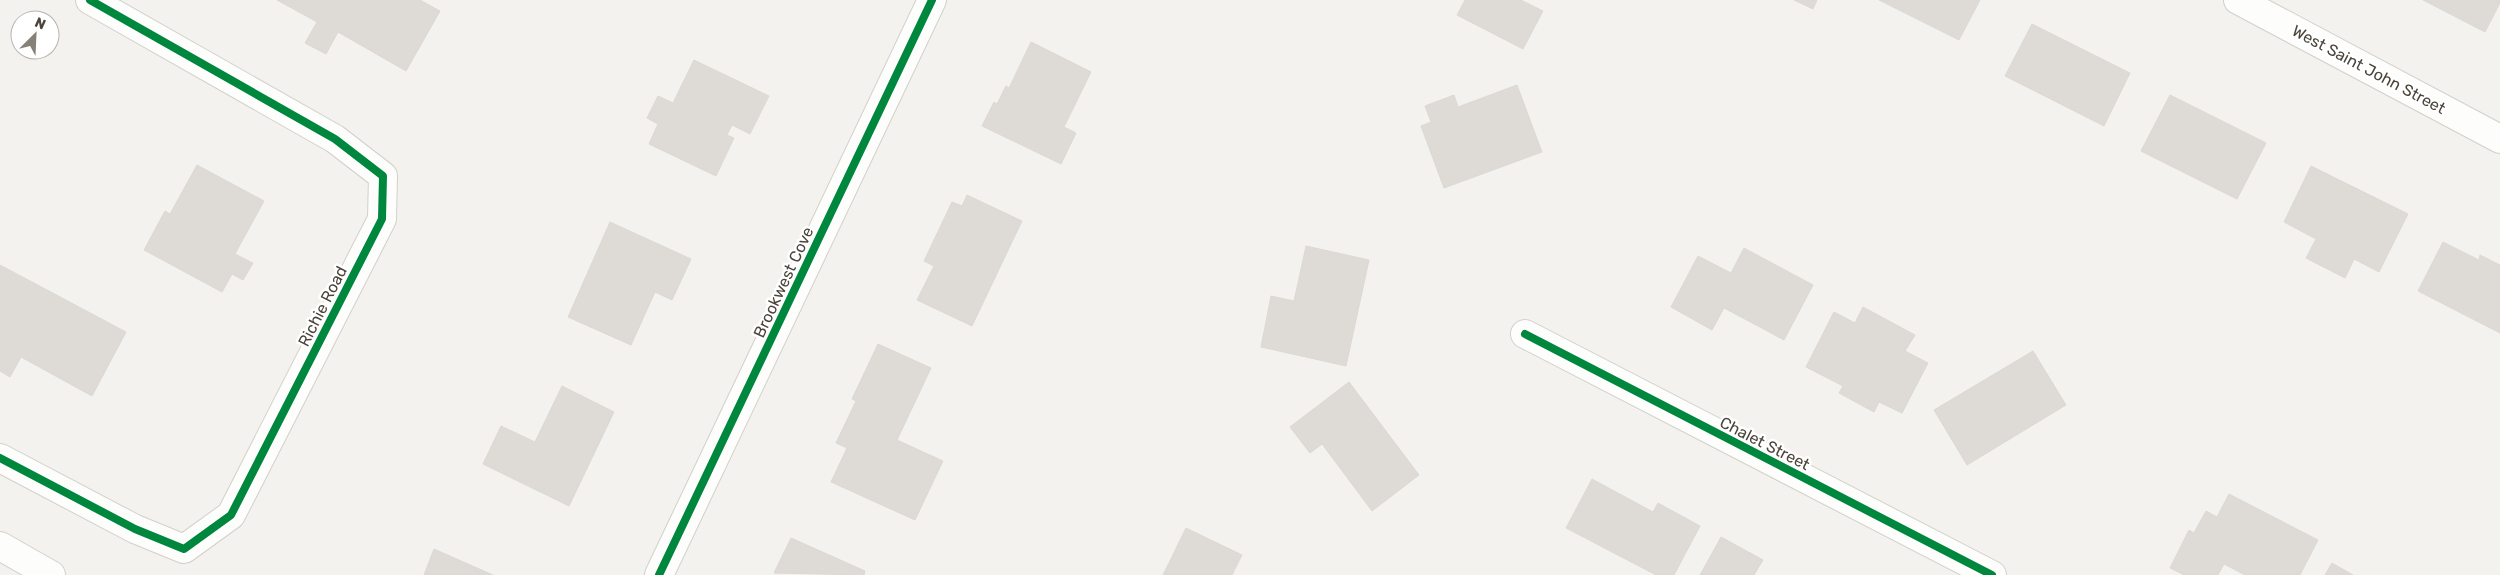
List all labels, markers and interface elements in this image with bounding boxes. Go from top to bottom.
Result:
north arrow [10,10,60,60]
text: N [32,14,48,33]
street label: West Saint John Street [2289,21,2449,118]
street label: Brookwest Cove [749,224,817,341]
street label: Richie Road [294,263,351,350]
street label: Chalet Street [1717,413,1813,474]

